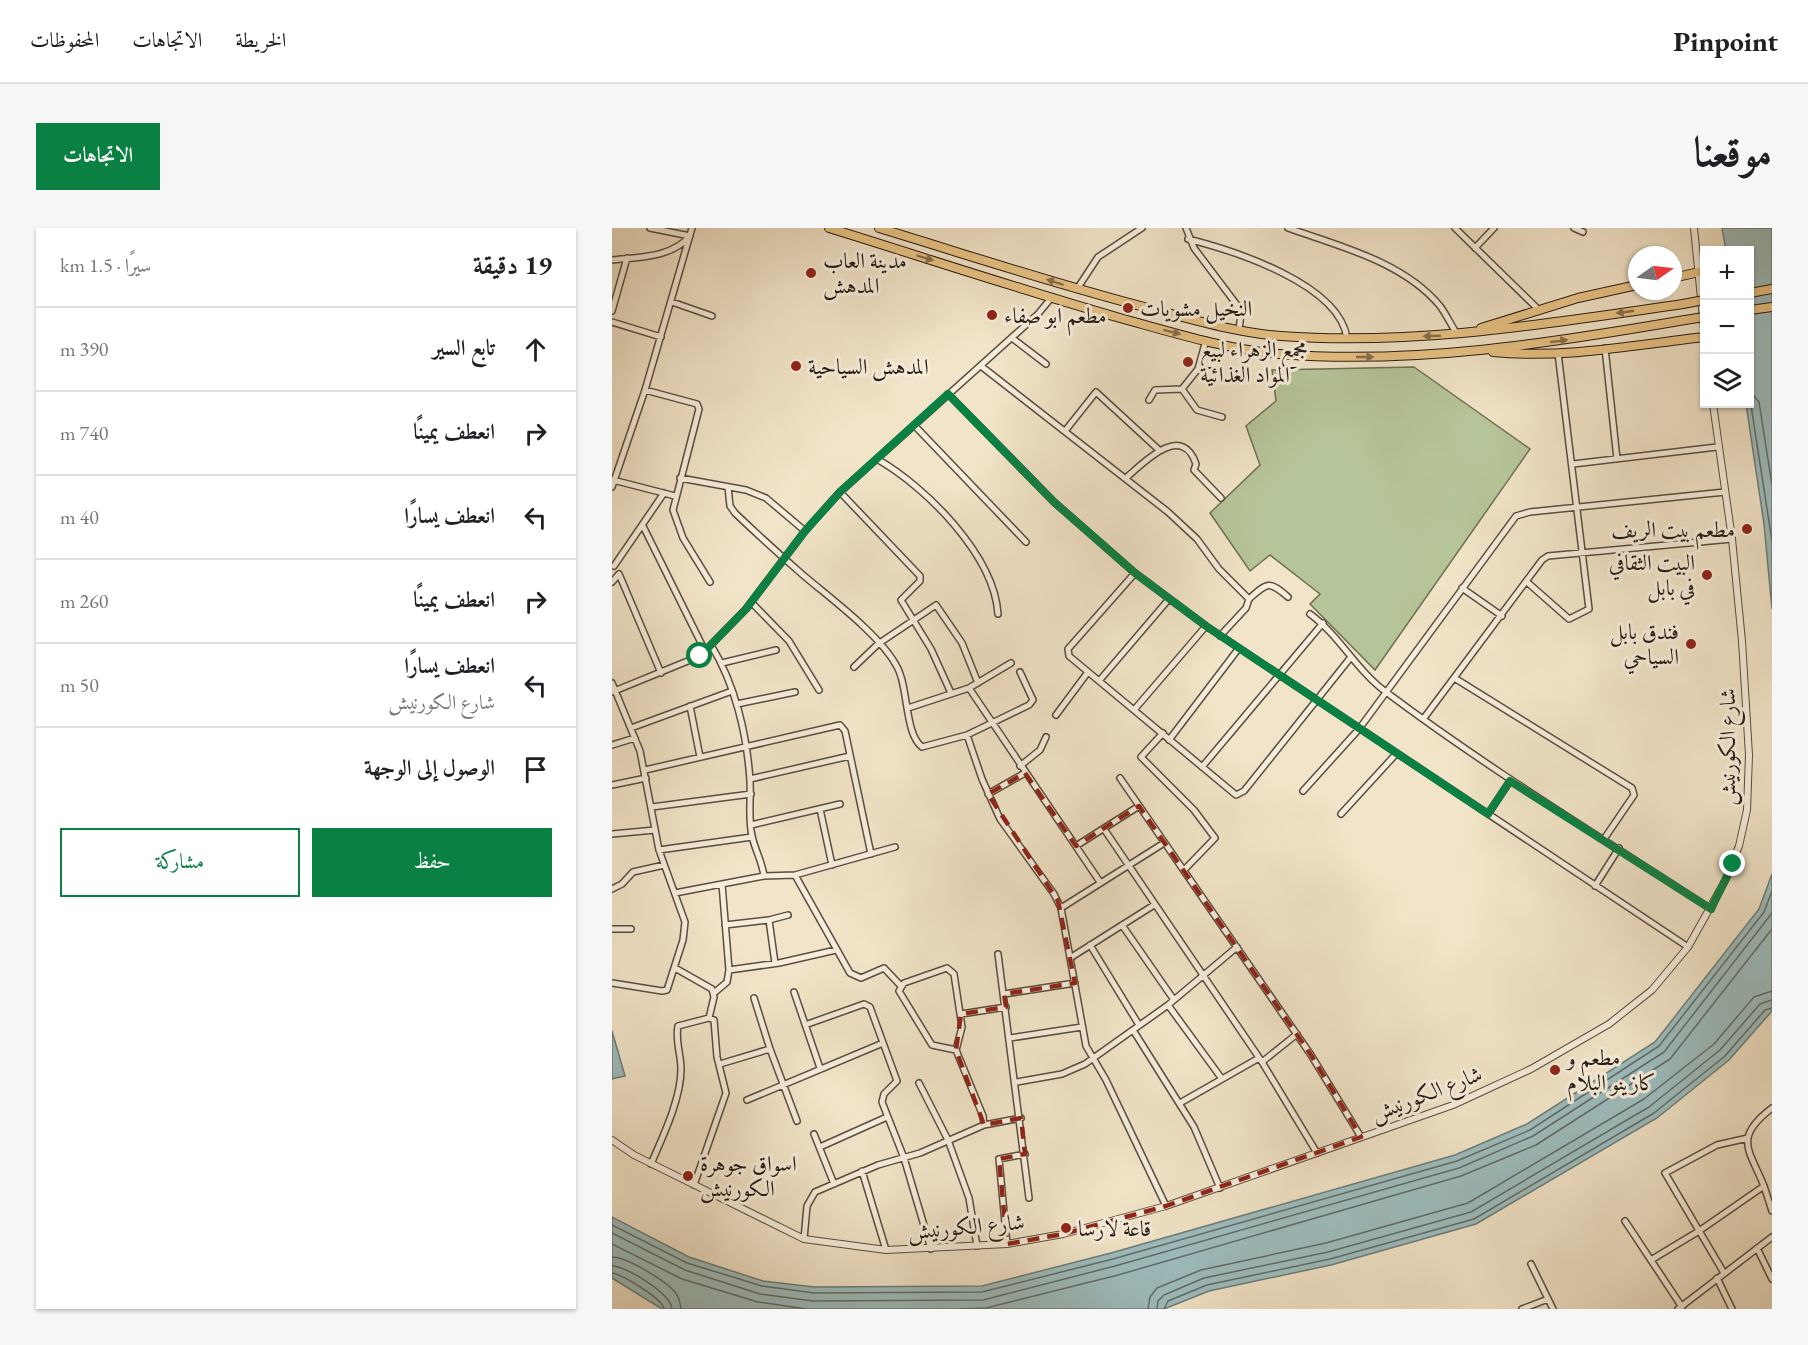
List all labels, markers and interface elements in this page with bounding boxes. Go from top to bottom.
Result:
text: Pinpoint [1673,23,1778,59]
text: المحفوظات [30,26,99,53]
text: الاتجاهات [132,26,202,53]
text: الخريطة [235,26,286,53]
button: الاتجاهات [36,123,160,190]
text: موقعنا [1694,124,1772,179]
place label: مدينة العاب المدهش [823,246,907,301]
north arrow [1628,246,1682,300]
map controls [1700,246,1754,408]
button: + [1700,246,1754,300]
text: 19 دقيقة [473,248,552,282]
text: سيرًا · 1.5 km [60,252,151,278]
one-way arrow [916,254,934,263]
marker: مدينة العاب المدهش [804,266,818,280]
one-way arrow [1046,277,1064,286]
place label: النخيل مشويات [1140,294,1252,324]
button: − [1700,300,1754,354]
place label: مطعم ابو صفاء [1004,301,1107,336]
marker: النخيل مشويات [1121,301,1135,315]
one-way arrow [1616,307,1635,317]
marker: مطعم ابو صفاء [985,308,999,322]
one-way arrow [1163,327,1181,337]
one-way arrow [1422,331,1441,341]
text: تابع السير [432,333,495,362]
icon: ahead [519,333,552,366]
place label: مجمع الزهراء لبيع المواد الغذائية [1200,335,1308,389]
text: 390 m [60,336,108,362]
one-way arrow [1550,336,1569,345]
place label: المدهش السياحية [808,352,929,382]
one-way arrow [1355,352,1374,362]
button: layers [1700,354,1754,408]
marker: مجمع الزهراء لبيع المواد الغذائية [1181,355,1195,369]
marker: المدهش السياحية [789,359,803,373]
text: انعطف يمينًا [413,417,495,446]
icon: right [519,417,552,450]
text: 740 m [60,420,108,446]
text: انعطف يسارًا [404,501,495,530]
icon: left [519,501,552,534]
text: 40 m [60,504,99,530]
place label: مطعم بيت الريف [1611,515,1735,550]
marker: مطعم بيت الريف [1740,522,1754,536]
place label: البيت الثقافي في بابل [1609,548,1695,606]
marker: البيت الثقافي في بابل [1700,568,1714,582]
text: انعطف يمينًا [413,585,495,614]
icon: right [519,585,552,618]
text: 260 m [60,588,108,614]
place label: فندق بابل السياحي [1610,617,1679,675]
marker: فندق بابل السياحي [1684,637,1698,651]
route start [686,642,712,668]
text: انعطف يسارًا [404,651,495,680]
icon: left [519,669,552,702]
text: 50 m [60,672,99,698]
street label: شارع الكورنيش [1713,688,1746,806]
text: شارع الكورنيش [388,689,495,715]
text: الوصول إلى الوجهة [364,753,495,782]
icon: arrive [519,753,552,786]
button: مشاركة [60,828,300,897]
button: حفظ [312,828,552,897]
route end [1719,850,1745,876]
place label: مطعم و كازينو البلام [1565,1043,1656,1102]
street label: شارع الكورنيش [1366,1059,1488,1132]
marker: مطعم و كازينو البلام [1548,1063,1562,1077]
place label: اسواق جوهرة الكورنيش [700,1149,797,1204]
marker: اسواق جوهرة الكورنيش [681,1169,695,1183]
street label: شارع الكورنيش [906,1207,1026,1250]
place label: قاعة لارسا [1078,1214,1151,1243]
marker: قاعة لارسا [1059,1221,1073,1235]

